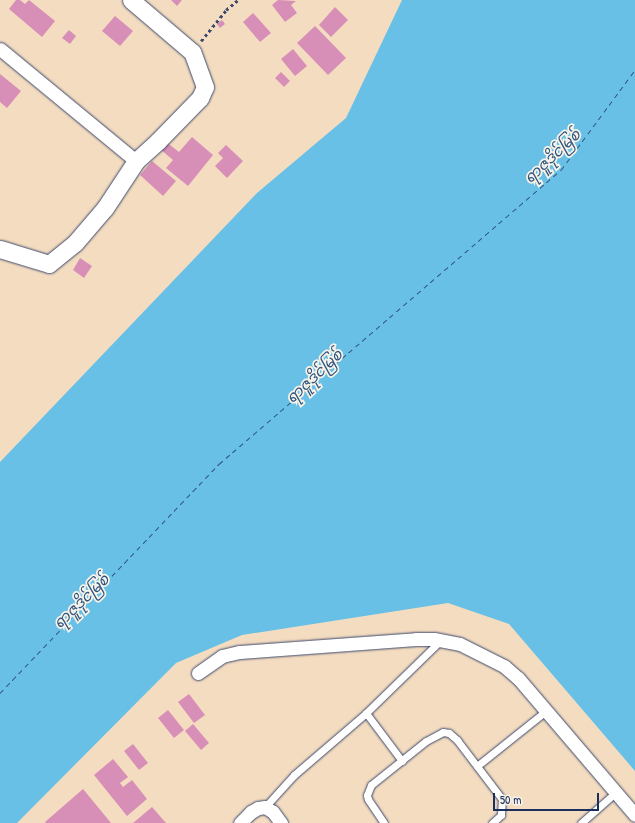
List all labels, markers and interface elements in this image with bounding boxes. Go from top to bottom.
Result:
water label: ရာဇူဒိုင်မြစ် [520,125,584,187]
water label: ရာဇူဒိုင်မြစ် [282,345,346,407]
water label: ရာဇူဒိုင်မြစ် [49,570,113,632]
scale bar [495,785,601,811]
text: 50 m [500,791,521,808]

